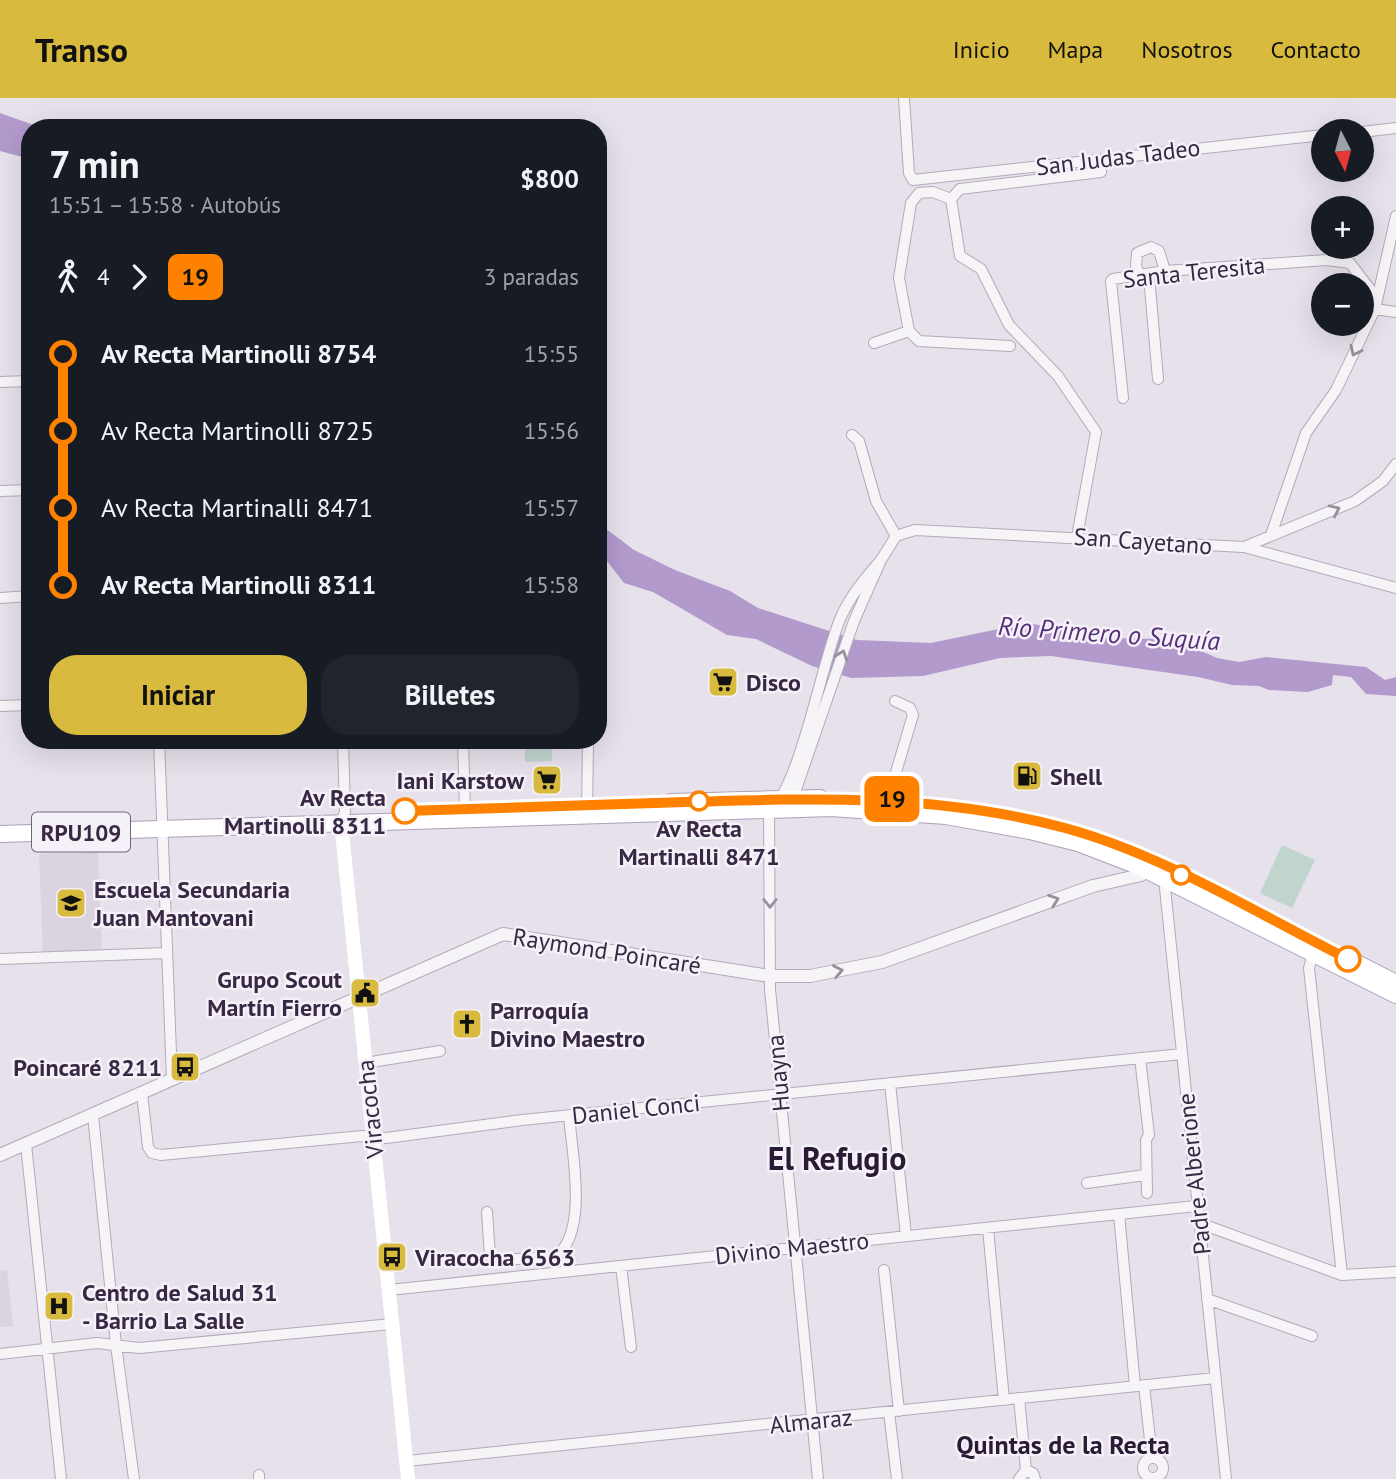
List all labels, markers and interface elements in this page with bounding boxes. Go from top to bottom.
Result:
text: Transo [35,28,128,71]
text: Inicio [953,34,1010,65]
text: Mapa [1048,34,1103,65]
text: Nosotros [1141,34,1233,65]
text: Contacto [1271,34,1361,65]
north arrow [1311,119,1374,182]
map controls [1311,119,1374,336]
street label: San Judas Tadeo [1034,132,1202,182]
text: 7 min [49,139,140,188]
text: $800 [520,162,579,195]
text: 15:51 – 15:58 · Autobús [49,190,281,219]
button: + [1311,196,1374,259]
street label: Santa Teresita [1121,249,1267,295]
icon: walk [49,258,87,296]
icon: forward [120,258,158,296]
text: 19 [182,261,209,292]
text: 4 [97,262,110,291]
text: 3 paradas [484,262,579,291]
button: − [1311,273,1374,336]
text: Av Recta Martinolli 8754 [101,337,376,370]
text: 15:55 [524,339,579,368]
one-way arrow [1349,344,1363,356]
text: Av Recta Martinolli 8725 [101,414,374,447]
text: 15:56 [524,416,579,445]
text: Av Recta Martinalli 8471 [101,491,373,524]
text: 15:57 [524,493,579,522]
one-way arrow [1328,504,1340,518]
street label: San Cayetano [1073,521,1213,561]
text: Av Recta Martinolli 8311 [101,568,376,601]
text: 15:58 [524,570,579,599]
water label: Río Primero o Suquía [997,609,1221,657]
one-way arrow [834,649,848,661]
button: Iniciar [49,655,307,735]
button: Billetes [321,655,579,735]
supermarket icon: Disco [706,665,740,699]
place label: Disco [746,667,801,698]
fuel station icon: Shell [1010,759,1044,793]
place label: Shell [1050,761,1103,792]
supermarket icon: Iani Karstow [530,763,564,797]
place label: Iani Karstow [397,765,525,796]
line badge: 19 [860,776,924,822]
place label: Av Recta Martinolli 8311 [224,782,386,841]
text: 19 [878,783,906,814]
marker: Av Recta Martinalli 8471 [689,791,709,811]
marker: Av Recta Martinolli 8311 [392,798,418,824]
road number: RPU109 [32,812,130,852]
place label: Av Recta Martinalli 8471 [618,813,780,872]
unlabelled marker [1171,865,1191,885]
place label: Escuela Secundaria Juan Mantovani [93,874,290,933]
school or university icon: Escuela Secundaria Juan Mantovani [54,886,88,920]
one-way arrow [1047,894,1059,908]
one-way arrow [762,899,778,909]
street label: Raymond Poincaré [511,921,703,981]
unlabelled marker [1335,946,1361,972]
place label: Grupo Scout Martín Fierro [207,964,343,1023]
one-way arrow [832,964,844,979]
public building icon: Grupo Scout Martín Fierro [348,976,382,1010]
place label: Parroquía Divino Maestro [490,995,645,1054]
church icon: Parroquía Divino Maestro [450,1007,484,1041]
street label: Huayna [759,1033,797,1113]
bus stop icon: Poincaré 8211 [168,1050,202,1084]
place label: Poincaré 8211 [13,1052,162,1083]
street label: Viracocha [349,1058,391,1161]
street label: Daniel Conci [570,1087,702,1131]
street label: Padre Alberione [1170,1092,1218,1256]
district label: El Refugio [768,1137,906,1179]
street label: Divino Maestro [713,1224,871,1272]
bus stop icon: Viracocha 6563 [375,1240,409,1274]
place label: Viracocha 6563 [414,1242,575,1273]
place label: Centro de Salud 31 - Barrio La Salle [82,1277,278,1336]
hospital icon: Centro de Salud 31 - Barrio La Salle [42,1289,76,1323]
street label: Almaraz [768,1401,854,1441]
district label: Quintas de la Recta [956,1428,1170,1461]

